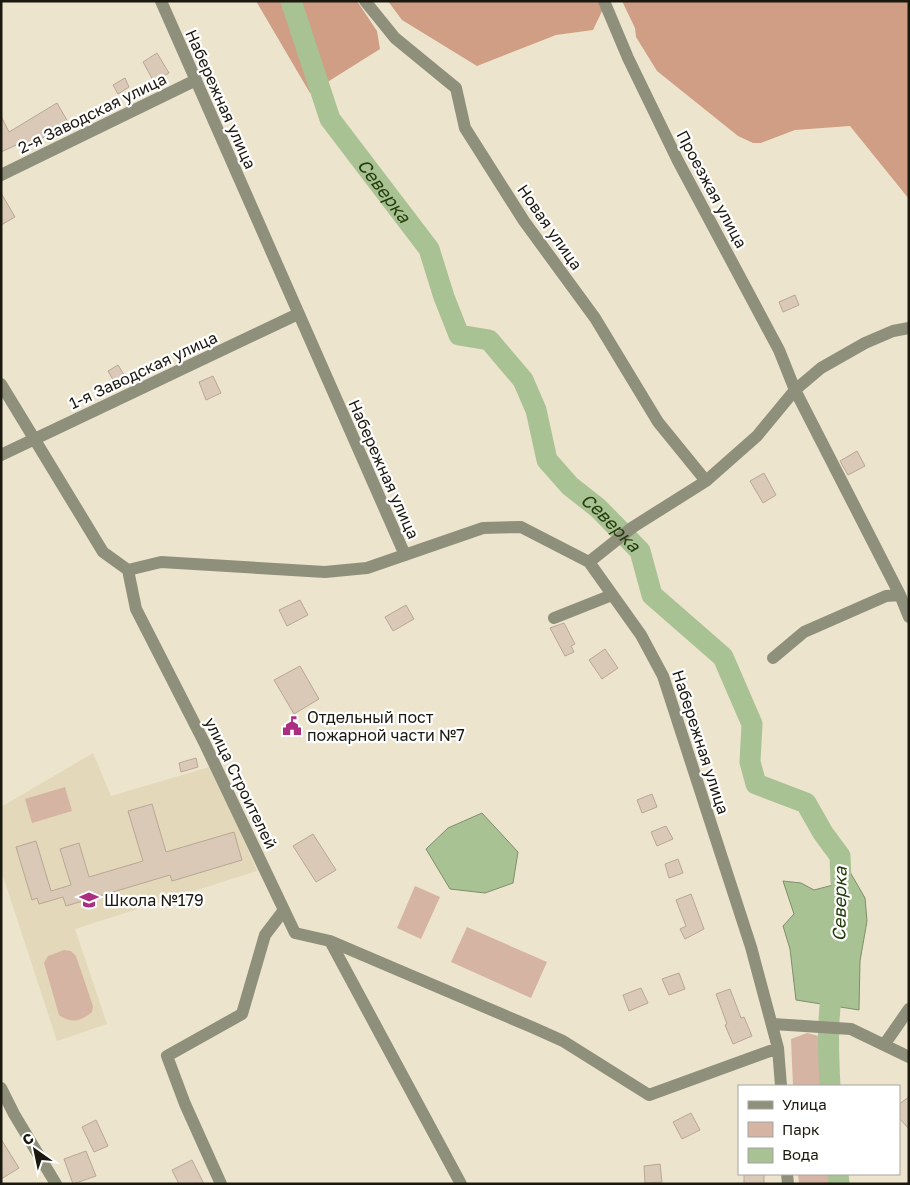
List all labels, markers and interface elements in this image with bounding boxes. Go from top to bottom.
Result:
street label: Набережная улица [181,26,261,172]
street label: 2-я Заводская улица [14,68,170,158]
street label: Проезжая улица [673,127,751,251]
water label: Северка [353,154,416,227]
street label: Новая улица [513,180,587,274]
street label: 1-я Заводская улица [66,327,220,413]
street label: Набережная улица [344,396,424,542]
water label: Северка [577,488,646,557]
street label: Набережная улица [668,667,734,817]
place label: Отдельный пост пожарной части №7 [307,707,465,745]
street label: улица Строителей [200,714,282,852]
public building icon: Отдельный пост пожарной части №7 [281,715,303,737]
water label: Северка [827,866,851,942]
school or university icon: Школа №179 [78,889,100,911]
place label: Школа №179 [104,890,204,910]
legend [738,1085,900,1175]
text: Улица [782,1095,827,1113]
text: Парк [782,1120,820,1138]
north arrow [10,1125,60,1175]
text: С [19,1129,36,1149]
text: Вода [782,1145,819,1163]

